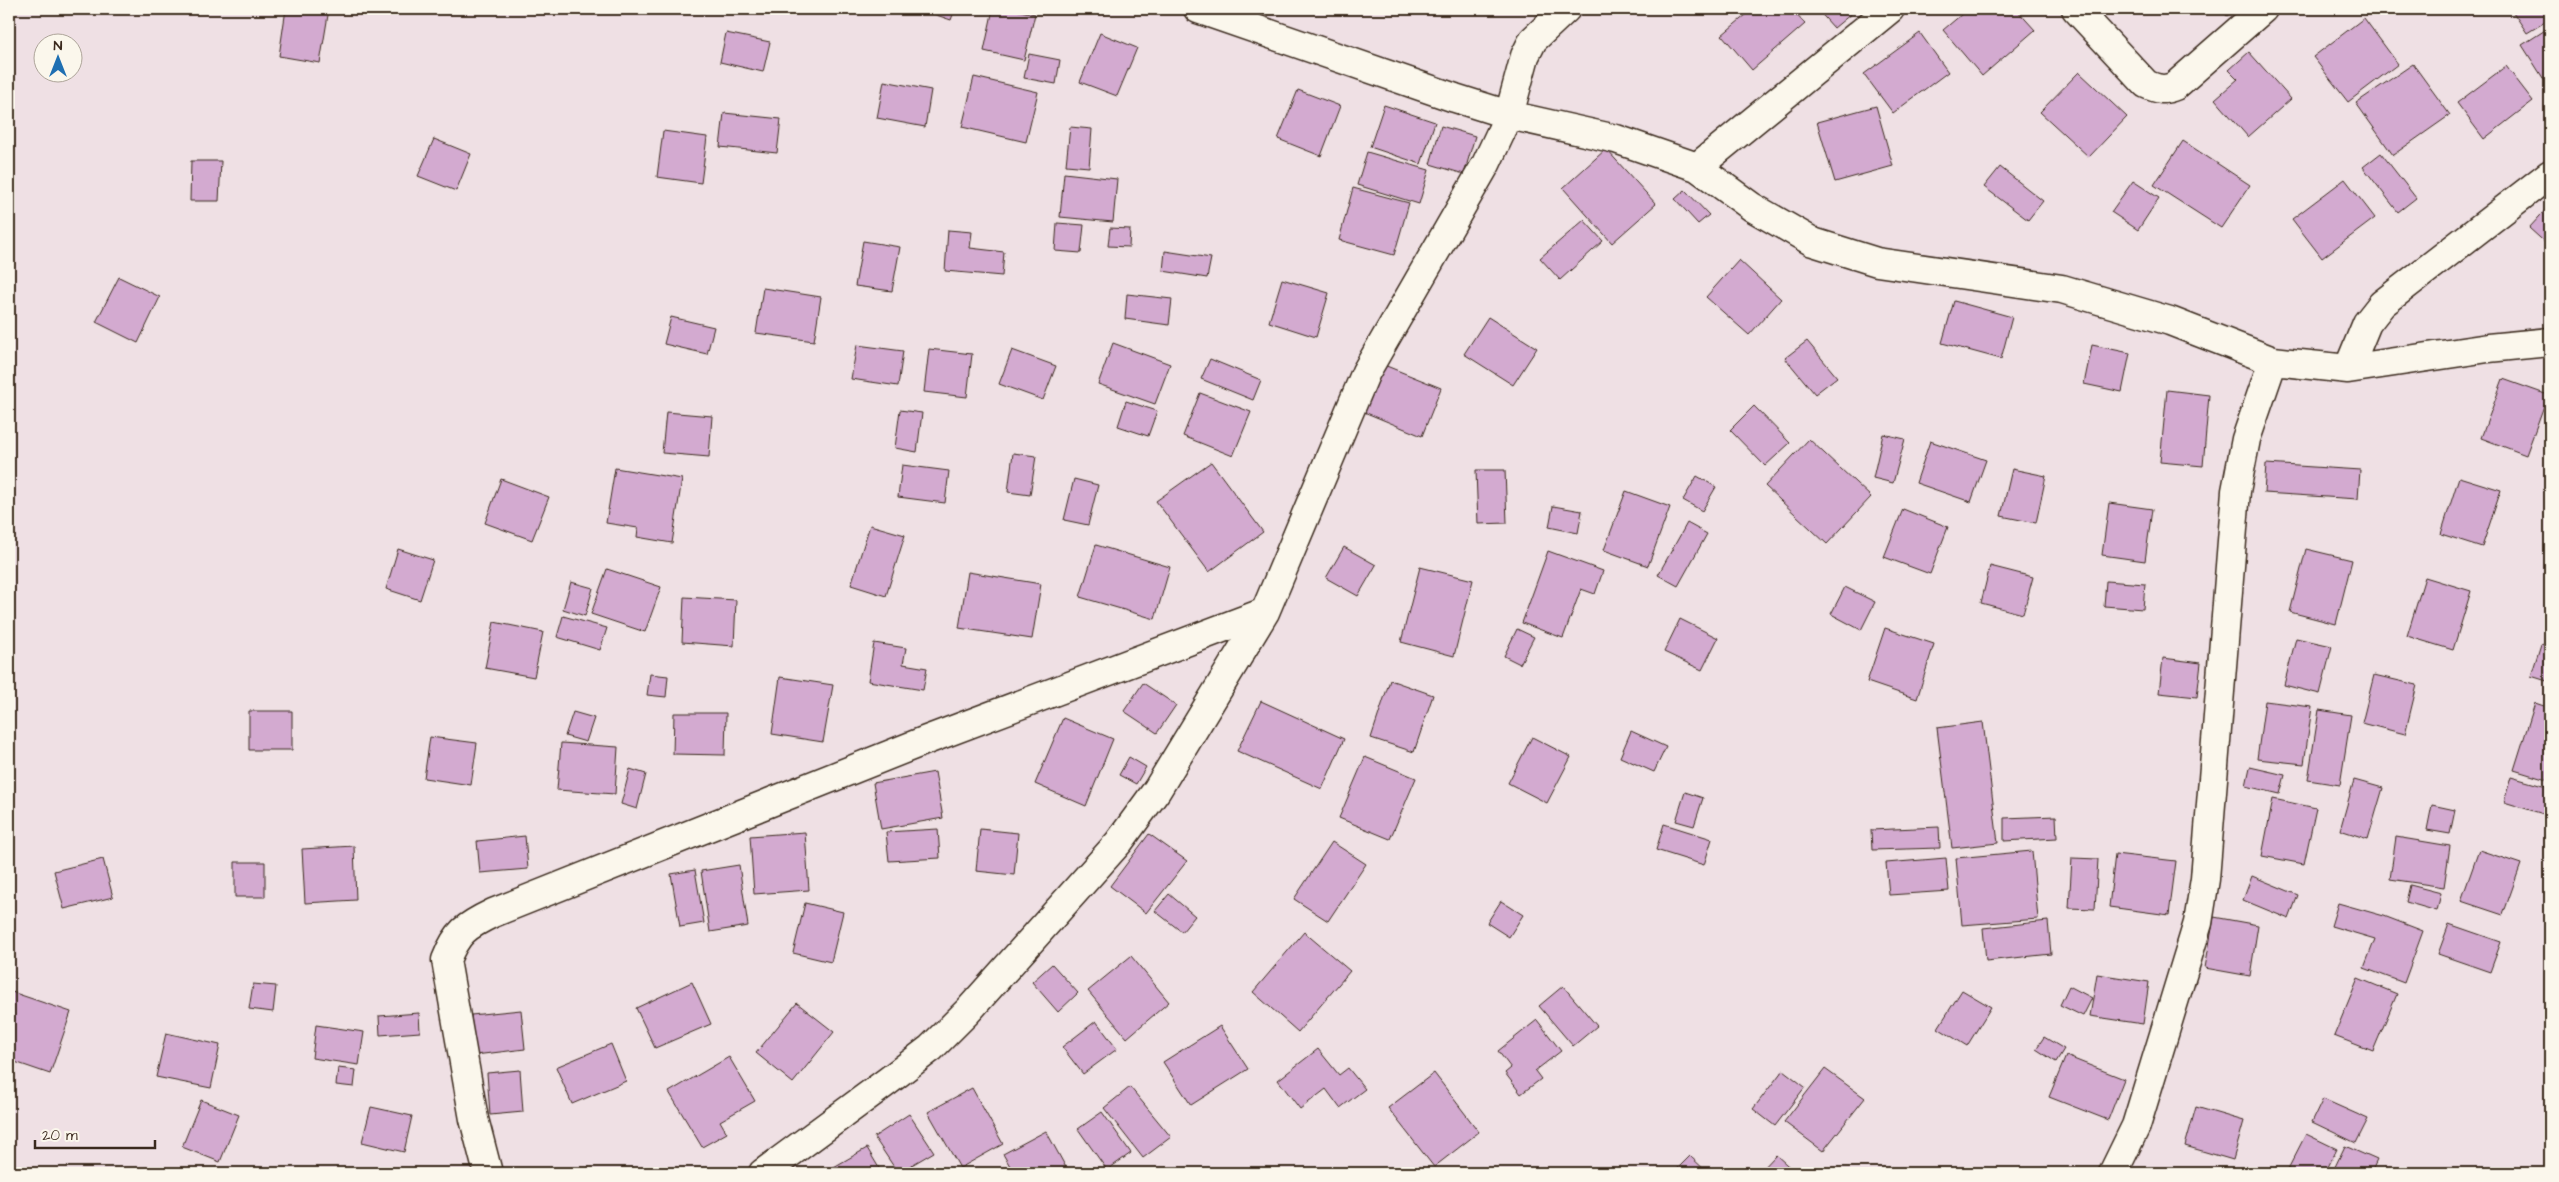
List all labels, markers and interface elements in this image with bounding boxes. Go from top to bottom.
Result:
north arrow [32,32,82,82]
text: N [54,36,63,56]
scale bar [35,1117,155,1149]
text: 20 m [42,1125,78,1146]

